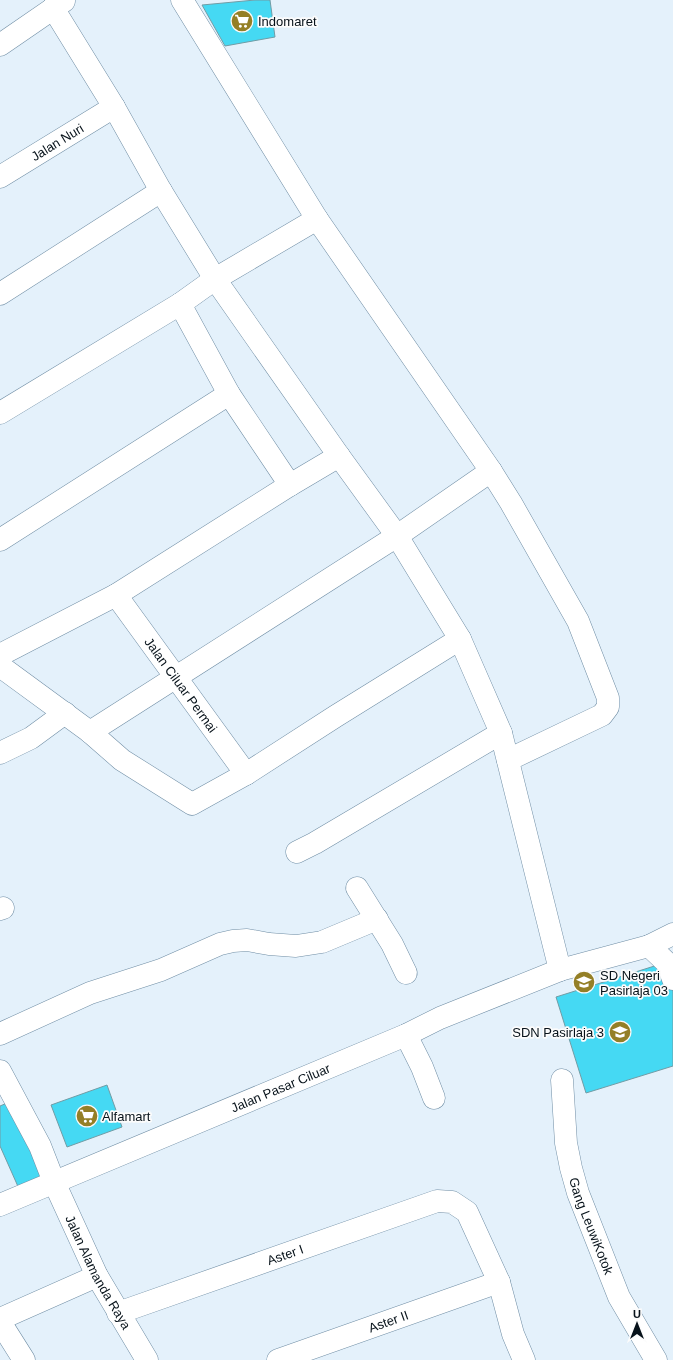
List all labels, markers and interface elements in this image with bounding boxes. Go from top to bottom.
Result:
supermarket icon: Indomaret [229,8,255,34]
place label: Indomaret [258,14,317,29]
street label: Jalan Nuri [28,121,86,164]
street label: Jalan Ciluar Permai [141,635,220,736]
place label: SD Negeri Pasirlaja 03 [600,968,668,998]
school or university icon: SD Negeri Pasirlaja 03 [571,969,597,995]
school or university icon: SDN Pasirlaja 3 [607,1019,633,1045]
place label: SDN Pasirlaja 3 [512,1025,604,1040]
street label: Jalan Pasar Ciluar [229,1060,333,1115]
supermarket icon: Alfamart [74,1103,100,1129]
place label: Alfamart [102,1109,151,1124]
street label: Gang LeuwiKotok [566,1176,617,1277]
street label: Jalan Alamanda Raya [62,1213,134,1333]
street label: Aster I [265,1242,305,1268]
north arrow [617,1304,657,1344]
street label: Aster II [367,1308,410,1335]
text: U [633,1308,641,1320]

